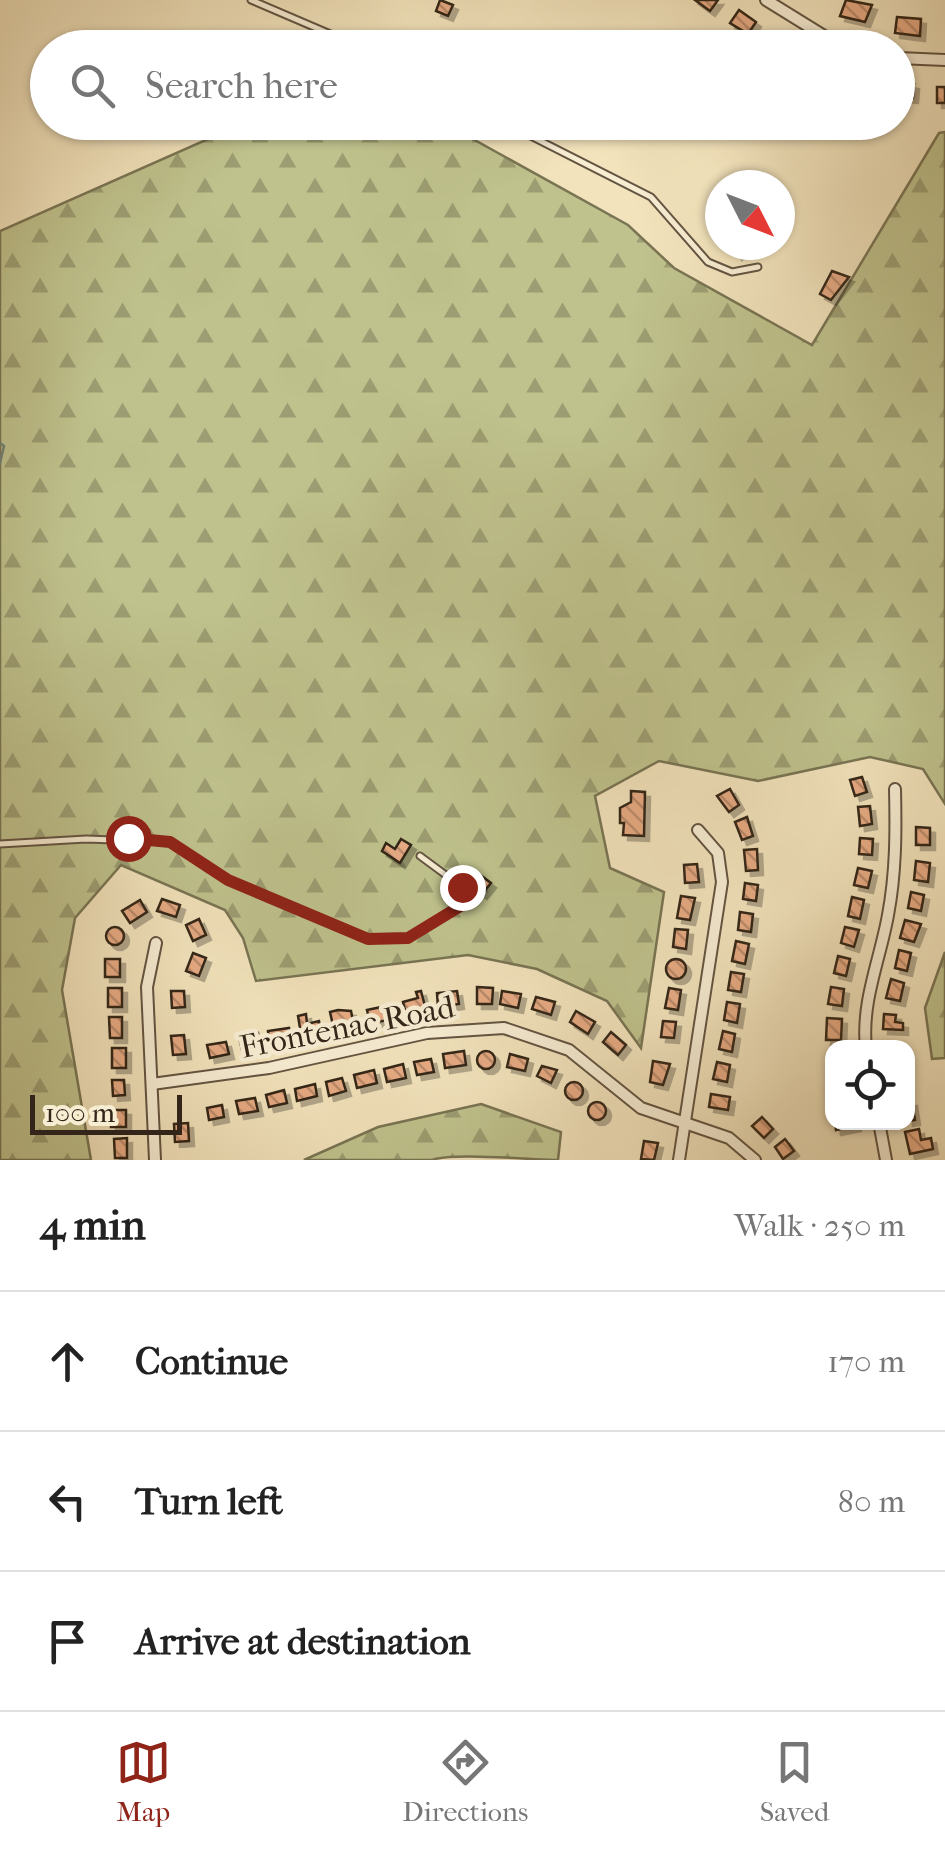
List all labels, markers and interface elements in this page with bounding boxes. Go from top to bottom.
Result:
search box [30,30,915,140]
icon: search [65,58,120,113]
text: Search here [145,63,338,108]
north arrow [705,170,795,260]
route start [106,816,152,862]
route end [440,865,486,911]
street label: Frontenac Road [237,988,458,1066]
map controls [825,1040,915,1130]
button: locate [825,1040,915,1130]
scale bar [30,1090,182,1134]
text: 100 m [45,1096,115,1129]
text: 4 min [40,1201,146,1250]
text: Walk · 250 m [734,1207,905,1244]
icon: ahead [40,1334,95,1389]
text: Continue [135,1339,288,1384]
text: 170 m [827,1343,905,1380]
icon: left [40,1474,95,1529]
text: Turn left [135,1479,283,1524]
text: 80 m [838,1483,905,1520]
icon: arrive [40,1614,95,1669]
text: Arrive at destination [135,1619,471,1664]
tab: Map [116,1735,171,1828]
tab: Directions [402,1735,528,1828]
tab: Saved [760,1735,829,1828]

